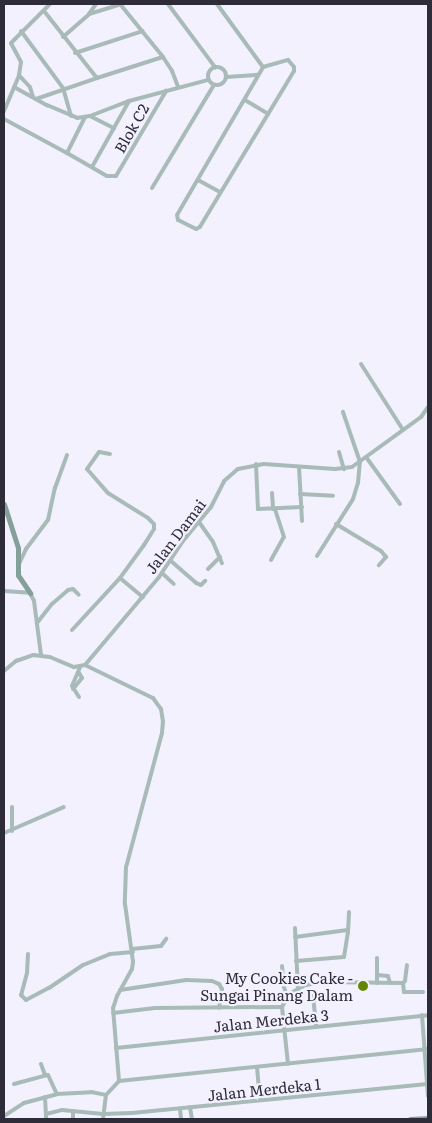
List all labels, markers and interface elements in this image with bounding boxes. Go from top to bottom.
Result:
street label: Blok C2 [110,100,152,156]
street label: Jalan Damai [141,495,209,577]
place label: My Cookies Cake - Sungai Pinang Dalam [200,968,353,1003]
marker: My Cookies Cake - Sungai Pinang Dalam [357,980,369,992]
street label: Jalan Merdeka 3 [212,1005,330,1035]
street label: Jalan Merdeka 1 [206,1074,322,1104]

